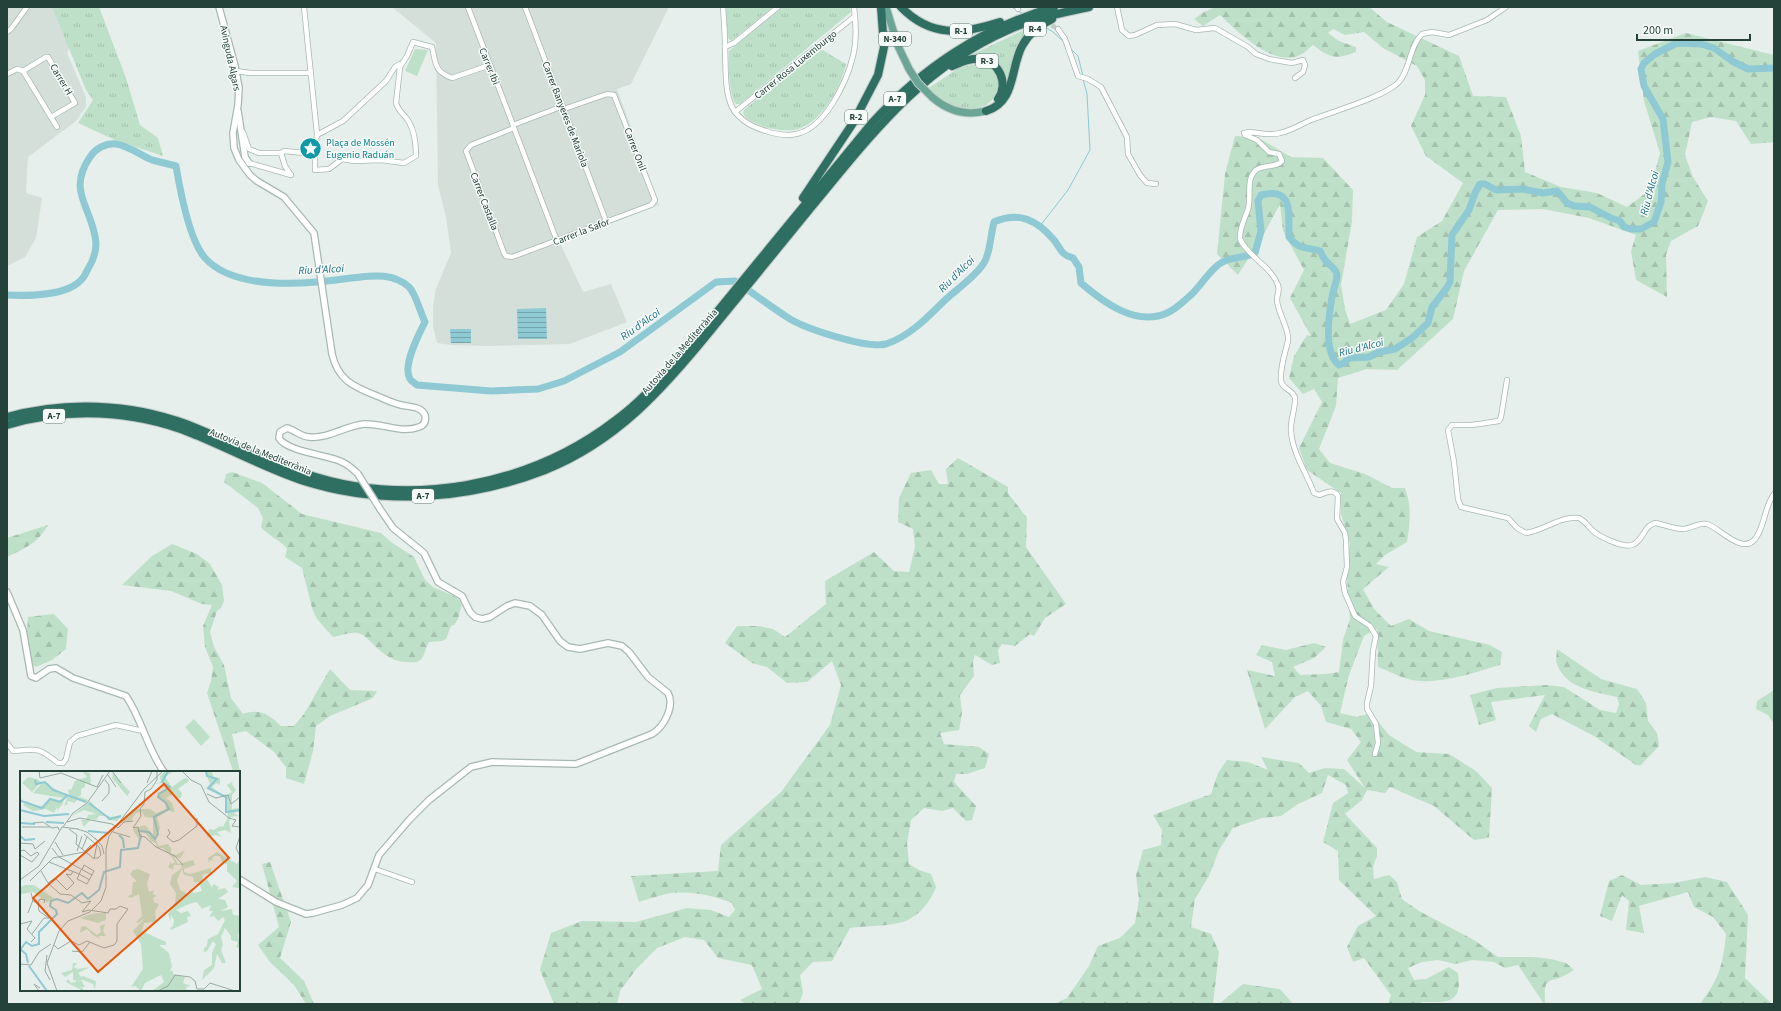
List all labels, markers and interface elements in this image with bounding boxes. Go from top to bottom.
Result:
scale bar [1637,16,1750,42]
road number: R-4 [1024,22,1046,36]
text: 200 m [1643,22,1673,39]
street label: Avinguda Algars [216,24,244,92]
road number: R-1 [950,24,972,38]
street label: Carrer Rosa Luxemburgo [751,27,840,103]
road number: N-340 [879,32,911,46]
street label: Carrer Ibi [475,46,503,87]
road number: R-3 [976,54,998,68]
street label: Carrer Banyeres de Mariola [538,59,592,169]
street label: Carrer H [46,61,76,98]
road number: A-7 [884,92,906,106]
road number: R-2 [845,110,867,124]
street label: Carrer Onil [620,126,650,173]
place icon: Plaça de Mossén Eugenio Raduán [298,135,324,161]
place label: Plaça de Mossén Eugenio Raduán [326,136,395,162]
water label: Riu d'Alcoi [1636,169,1663,217]
street label: Carrer Castalla [467,170,502,232]
street label: Carrer la Safor [551,215,612,249]
water label: Riu d'Alcoi [935,253,978,296]
water label: Riu d'Alcoi [298,261,345,278]
water label: Riu d'Alcoi [617,305,664,344]
street label: Autovia de la Mediterrània [639,306,721,397]
water label: Riu d'Alcoi [1337,335,1385,360]
road number: A-7 [43,409,65,423]
street label: Autovia de la Mediterrània [208,425,314,479]
road number: A-7 [412,489,434,503]
inset map [20,771,240,991]

